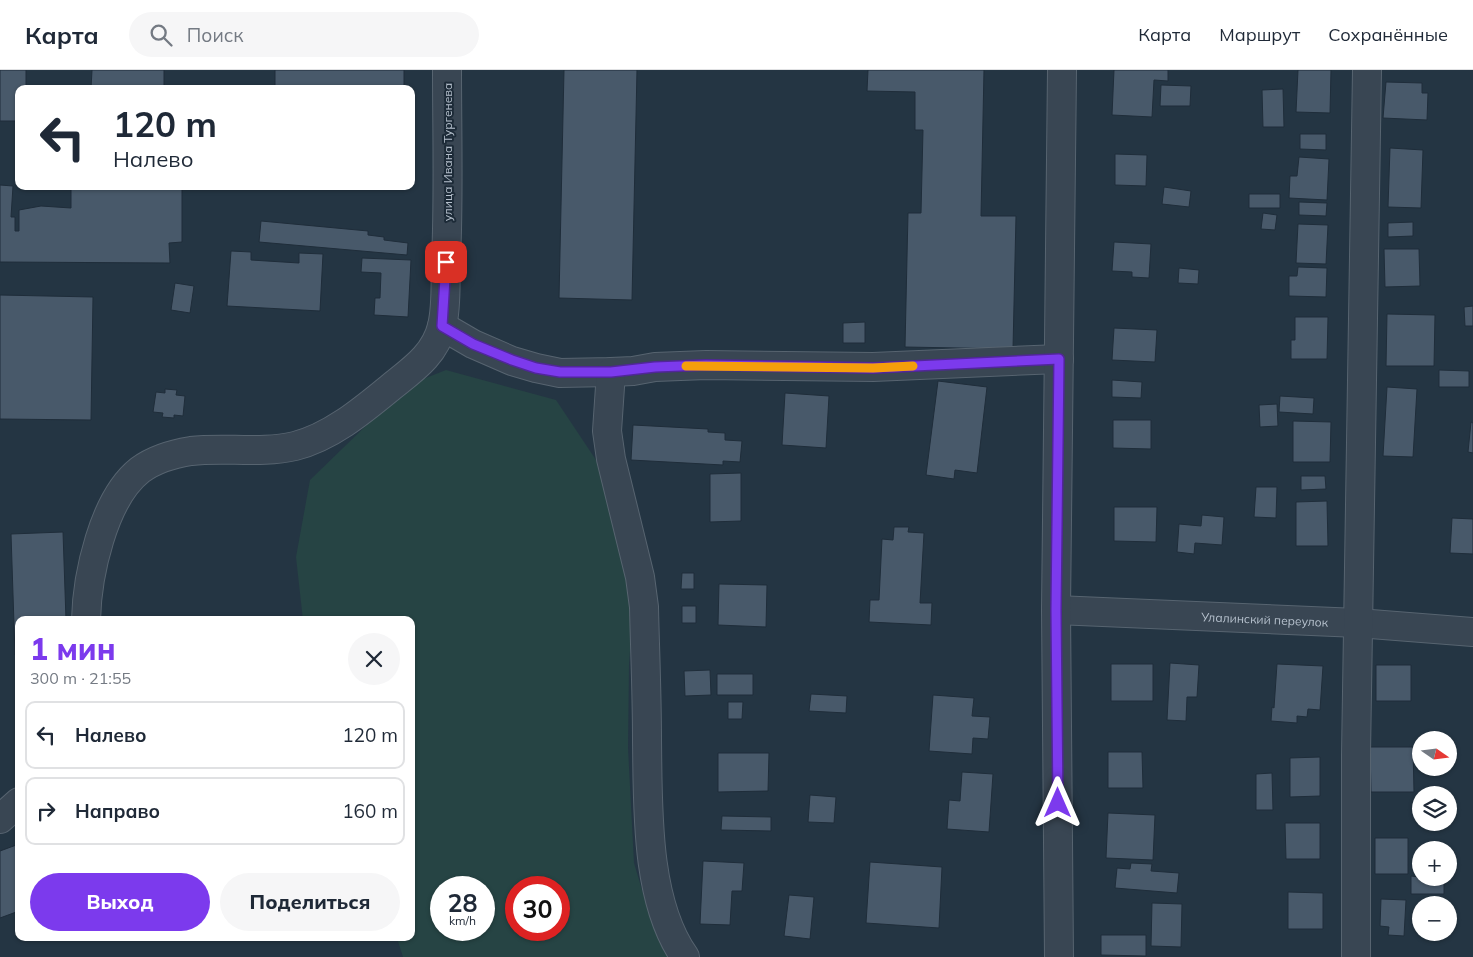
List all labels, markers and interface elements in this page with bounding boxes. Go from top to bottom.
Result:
search box [129,12,479,57]
text: Карта [25,20,99,50]
icon: search [147,21,175,49]
text: Поиск [187,23,244,47]
text: Карта [1138,23,1191,46]
text: Маршрут [1219,23,1300,46]
text: Сохранённые [1328,23,1448,46]
street label: улица Ивана Тургенева [440,83,455,221]
text: 120 m [113,102,217,146]
icon: left [30,105,95,170]
text: Налево [113,145,193,173]
pin [425,241,467,283]
icon: arrive [432,248,460,276]
street label: Улалинский переулок [1200,609,1329,629]
text: 1 мин [30,630,116,668]
button: close [348,633,400,685]
text: 300 m · 21:55 [30,668,131,688]
icon: left [32,721,60,749]
text: Налево [75,723,147,747]
text: 120 m [342,723,398,747]
north arrow [1412,731,1458,776]
map controls [1412,731,1457,941]
position arrow [1031,776,1083,828]
button: layers [1412,786,1457,831]
icon: right [32,797,60,825]
text: Направо [75,799,160,823]
text: 160 m [342,799,398,823]
button: + [1412,841,1457,886]
button: Выход [30,873,210,931]
button: Поделиться [220,873,400,931]
speed limit sign: 30 [505,876,570,941]
text: 28 [447,887,478,918]
button: − [1412,896,1457,941]
text: km/h [449,913,476,928]

